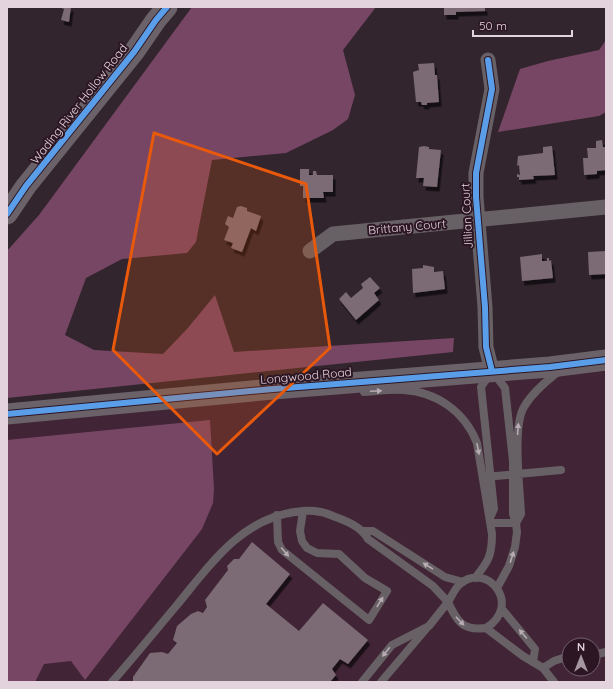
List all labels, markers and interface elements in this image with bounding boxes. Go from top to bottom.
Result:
scale bar [473,12,572,38]
text: 50 m [479,18,507,33]
street label: Wading River Hollow Road [27,41,130,167]
street label: Jillian Court [457,183,476,249]
street label: Brittany Court [367,216,446,237]
street label: Longwood Road [260,364,352,387]
one-way arrow [370,388,382,395]
one-way arrow [515,423,522,435]
one-way arrow [475,443,481,455]
one-way arrow [280,547,289,557]
one-way arrow [509,550,515,562]
one-way arrow [423,562,433,570]
one-way arrow [377,597,384,608]
one-way arrow [455,616,465,626]
one-way arrow [519,629,528,639]
north arrow [561,637,601,677]
text: N [577,640,585,654]
one-way arrow [382,646,391,657]

